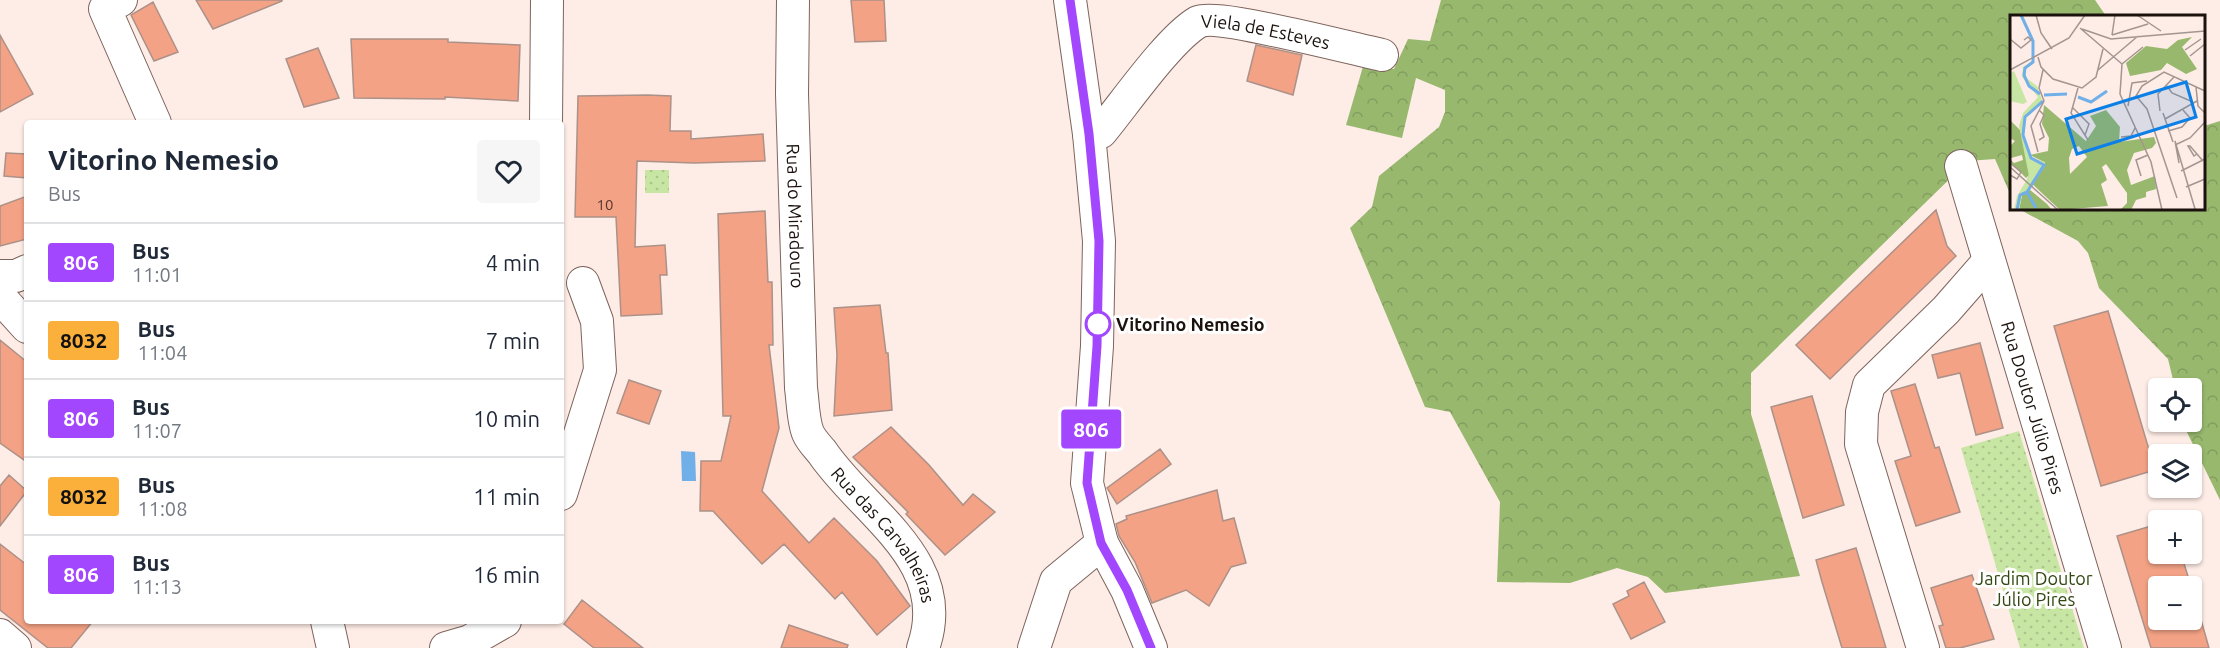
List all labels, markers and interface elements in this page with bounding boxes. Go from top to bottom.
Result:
street label: Viela de Esteves [1201,10,1332,52]
inset map [2010,15,2205,210]
button: heart [477,140,540,203]
street label: Rua do Miradouro [784,143,808,289]
text: Vitorino Nemesio [48,144,279,175]
text: Bus [48,182,81,205]
house number: 10 [597,196,613,213]
text: Bus [132,238,170,263]
text: 806 [63,250,99,274]
text: 4 min [486,250,540,275]
text: 11:01 [132,263,182,286]
marker: Vitorino Nemesio [1085,311,1111,337]
place label: Vitorino Nemesio [1116,314,1265,334]
text: Bus [137,316,175,341]
street label: Rua Doutor Júlio Pires [1998,319,2068,497]
text: 8032 [60,328,107,352]
text: 7 min [486,328,540,353]
text: 11:04 [137,341,187,364]
map controls [2148,378,2202,630]
button: locate [2148,378,2202,432]
text: Bus [132,394,170,419]
text: 806 [63,406,99,430]
text: 10 min [473,406,540,431]
line badge: 806 [1056,410,1126,448]
text: 806 [1073,417,1109,441]
text: 11:07 [132,419,182,442]
button: layers [2148,444,2202,498]
street label: Rua das Carvalheiras [828,463,939,604]
text: Bus [137,472,175,497]
text: 8032 [60,484,107,508]
text: 11 min [473,484,540,509]
text: 11:08 [137,497,187,520]
button: + [2148,510,2202,564]
text: Bus [132,550,170,575]
text: 806 [63,562,99,586]
text: 16 min [473,562,540,587]
park label: Jardim Doutor Júlio Pires [1975,568,2093,609]
text: 11:13 [132,575,182,598]
button: − [2148,576,2202,630]

